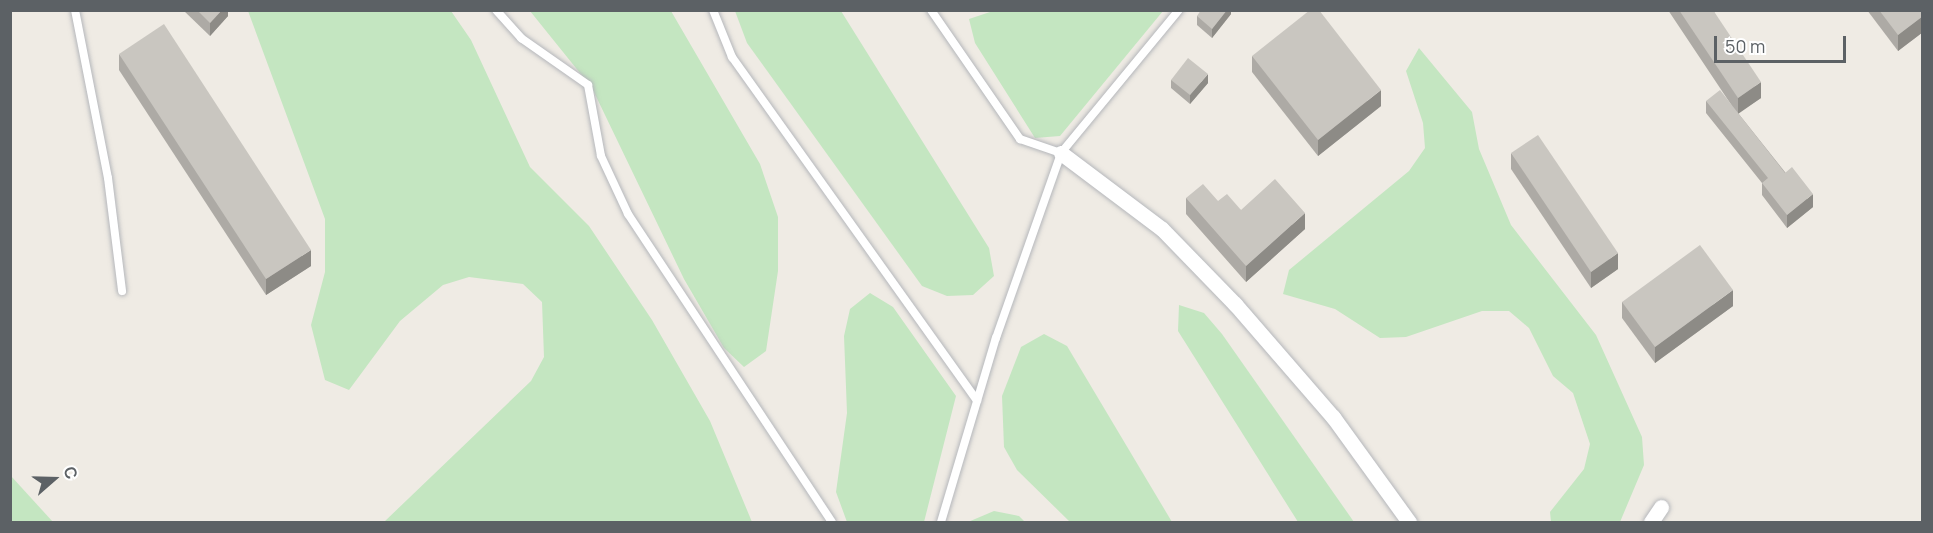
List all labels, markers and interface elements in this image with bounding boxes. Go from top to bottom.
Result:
scale bar [1717,24,1849,62]
text: 50 m [1725,34,1765,58]
north arrow [24,449,84,509]
text: С [59,464,83,482]

